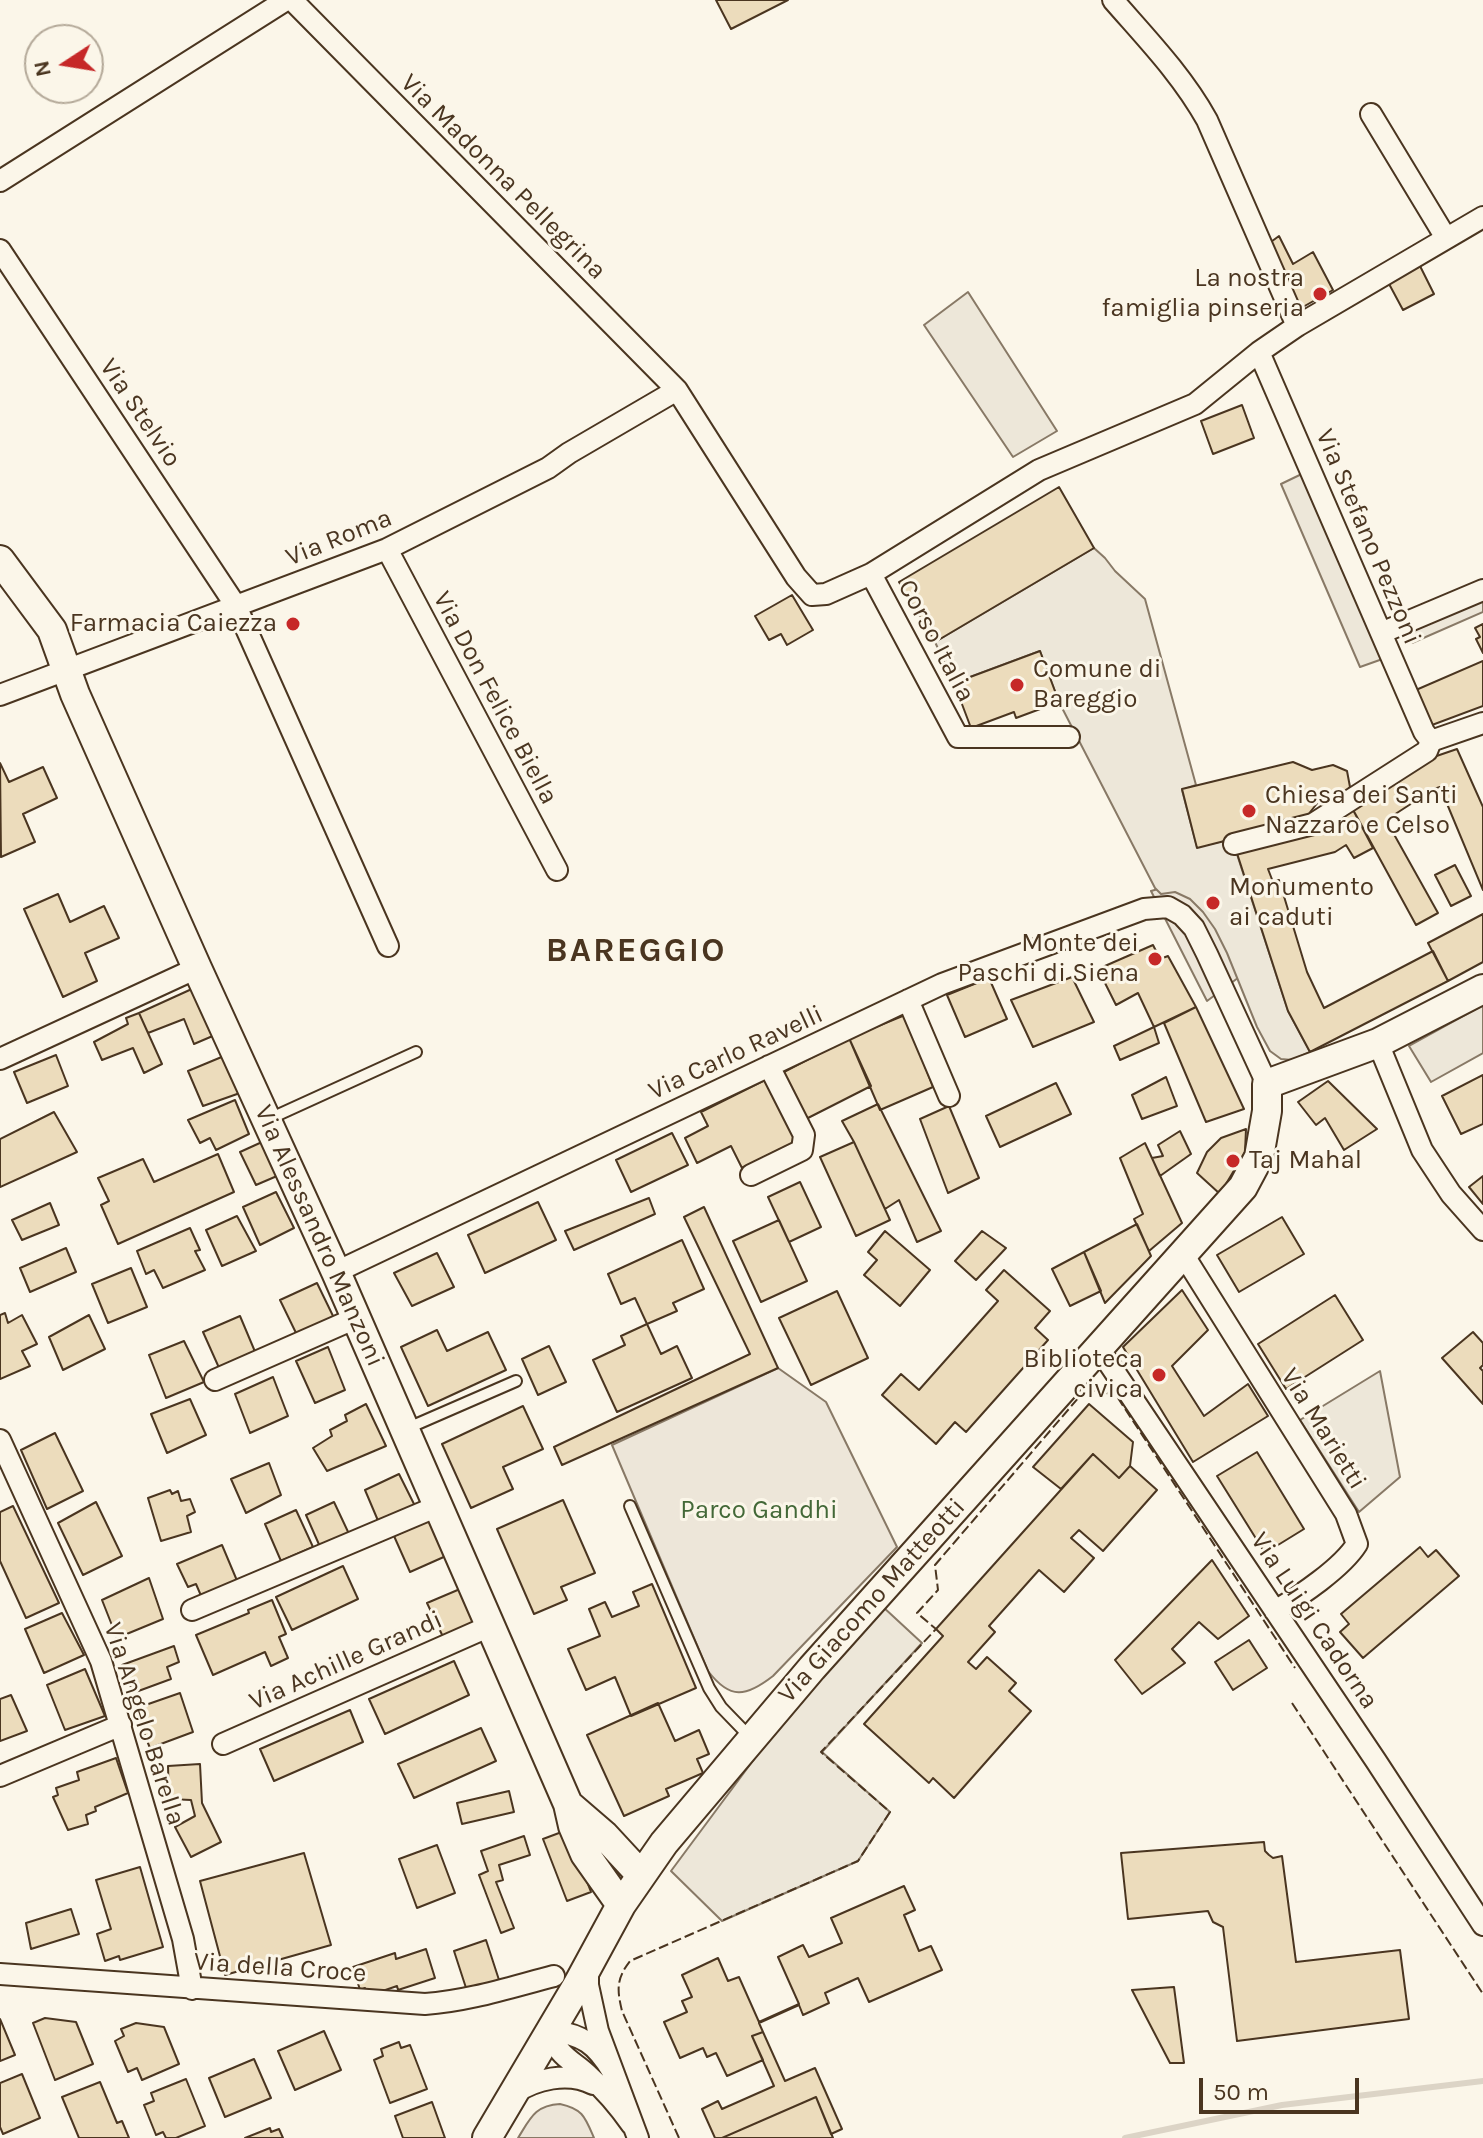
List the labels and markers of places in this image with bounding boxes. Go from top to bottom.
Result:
place label: La nostra famiglia pinseria [1101,263,1304,324]
marker: La nostra famiglia pinseria [1311,285,1329,303]
place label: Farmacia Caiezza [70,608,277,640]
marker: Farmacia Caiezza [284,615,302,633]
place label: Comune di Bareggio [1033,654,1162,716]
marker: Comune di Bareggio [1008,676,1026,694]
place label: Chiesa dei Santi Nazzaro e Celso [1265,780,1458,842]
marker: Chiesa dei Santi Nazzaro e Celso [1240,802,1258,820]
place label: Monumento ai caduti [1229,872,1374,934]
marker: Monumento ai caduti [1204,894,1222,912]
place label: Monte dei Paschi di Siena [957,928,1139,990]
marker: Monte dei Paschi di Siena [1146,950,1164,968]
place label: Taj Mahal [1249,1145,1362,1177]
marker: Taj Mahal [1224,1152,1242,1170]
place label: Biblioteca civica [1024,1344,1143,1406]
marker: Biblioteca civica [1150,1366,1168,1384]

